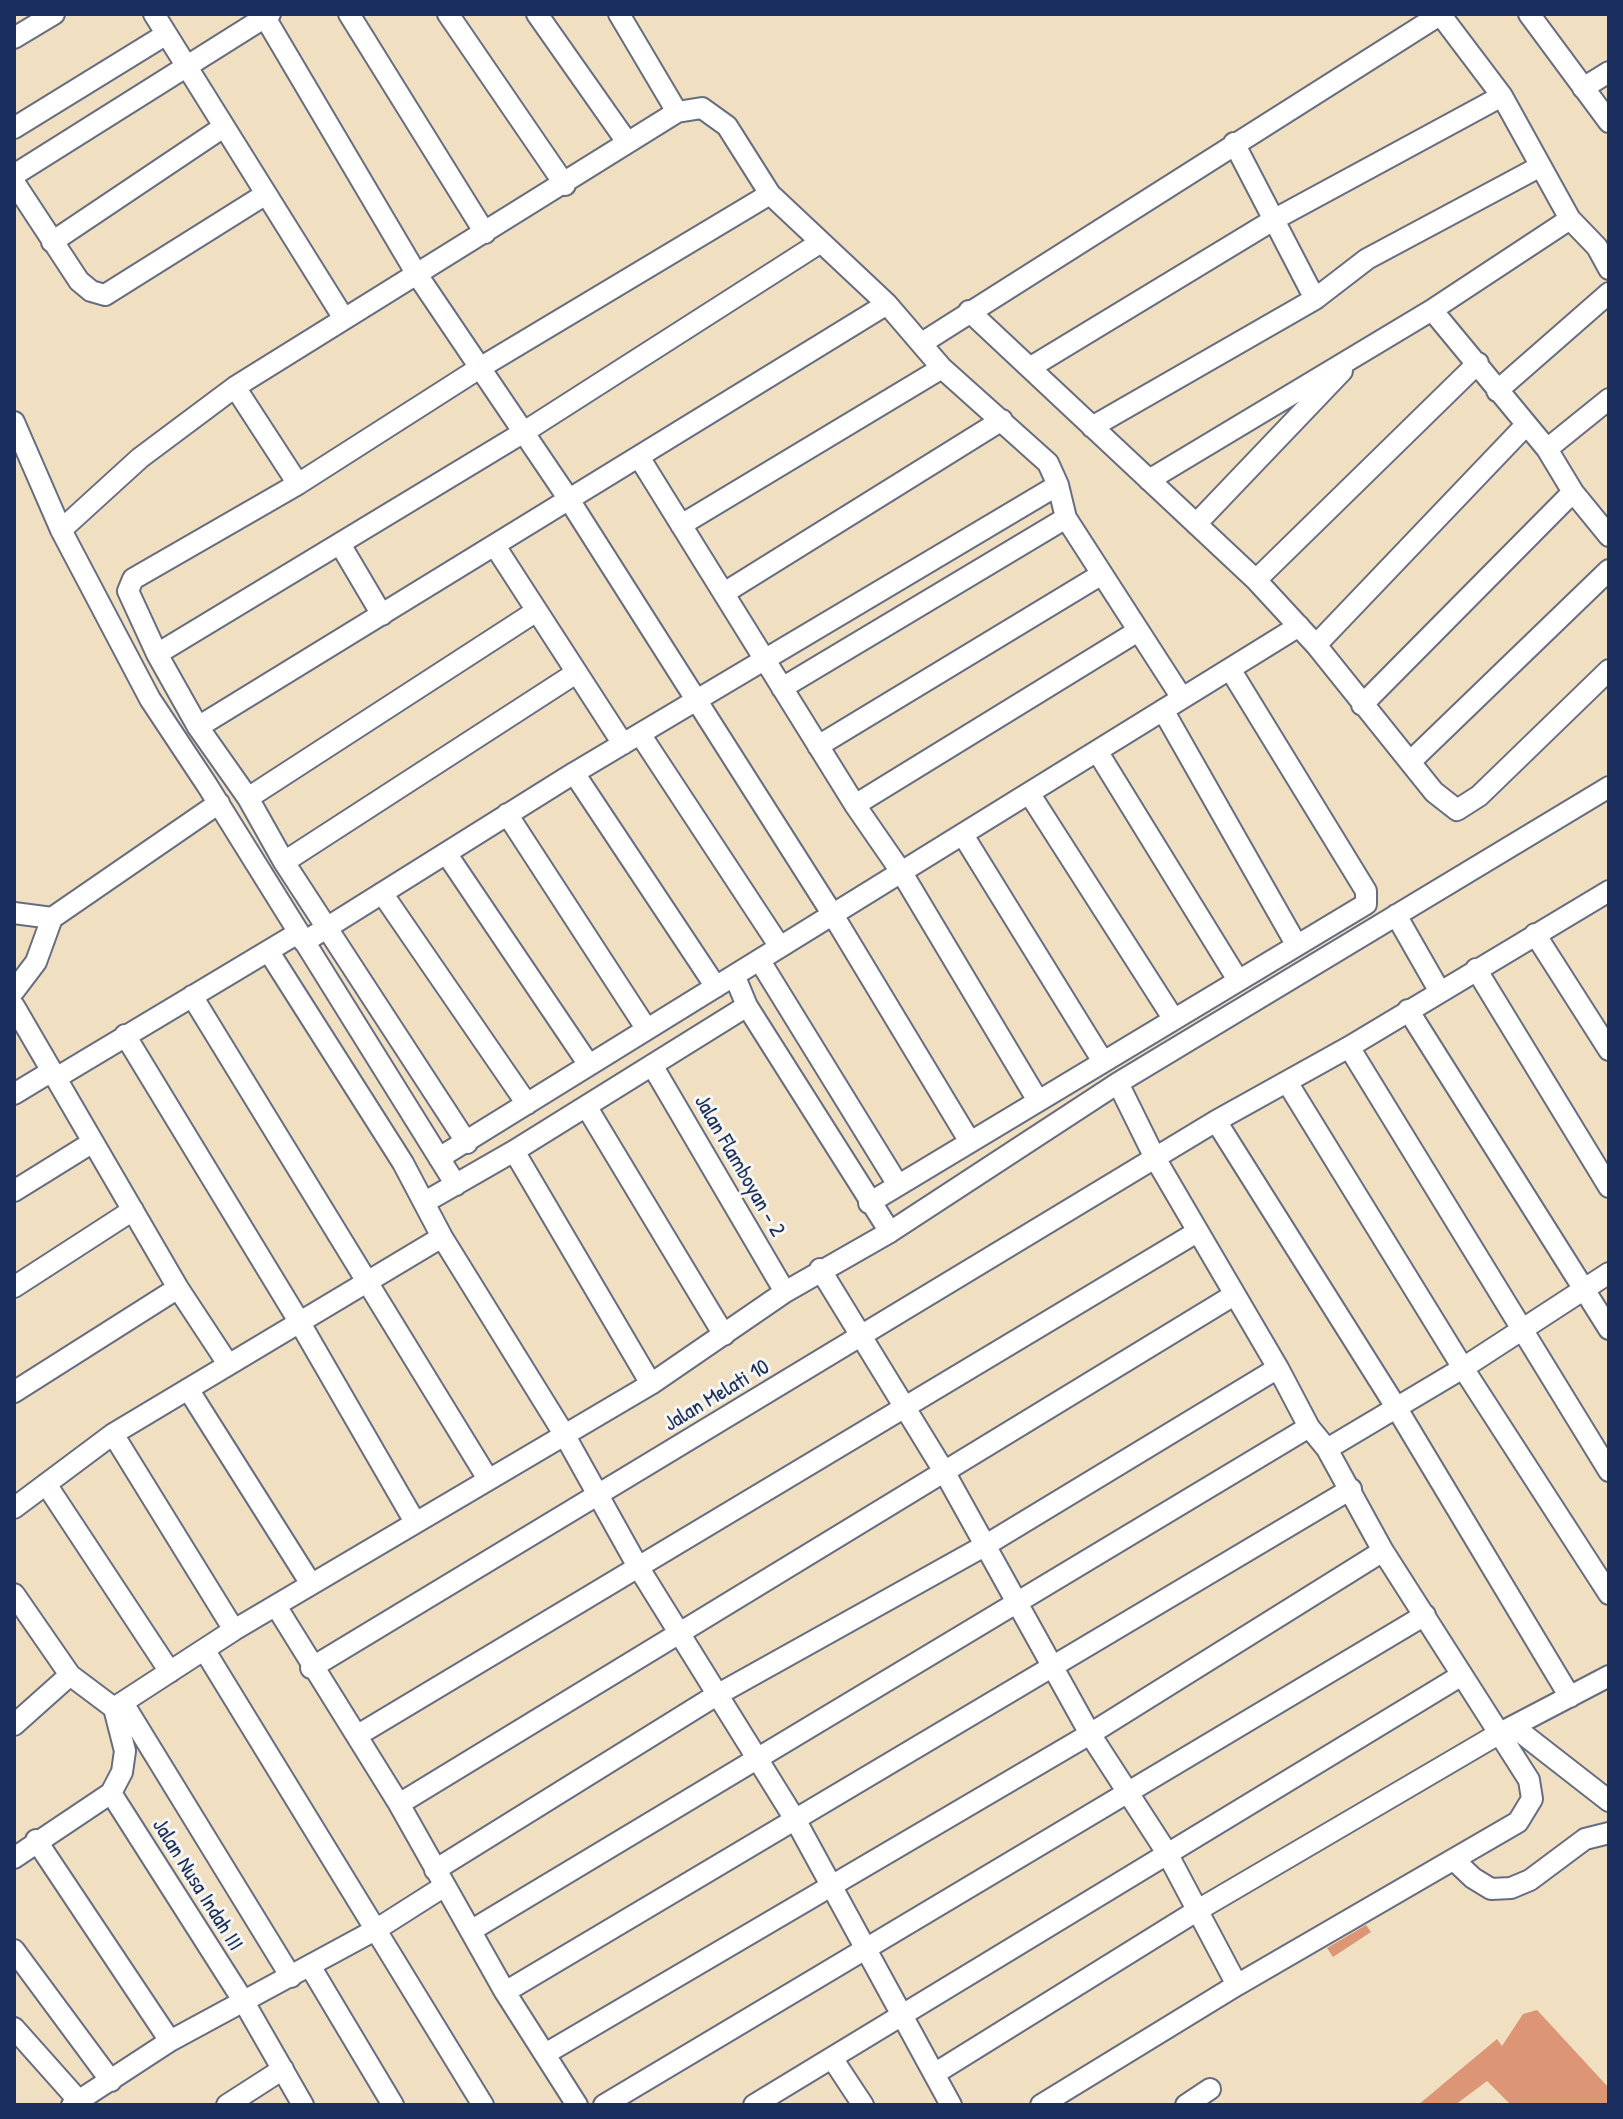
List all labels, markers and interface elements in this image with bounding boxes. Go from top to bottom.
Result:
street label: Jalan Flamboyan - 2 [688,1091,790,1241]
street label: Jalan Melati 10 [660,1354,774,1438]
street label: Jalan Nusa Indah III [146,1814,248,1956]

